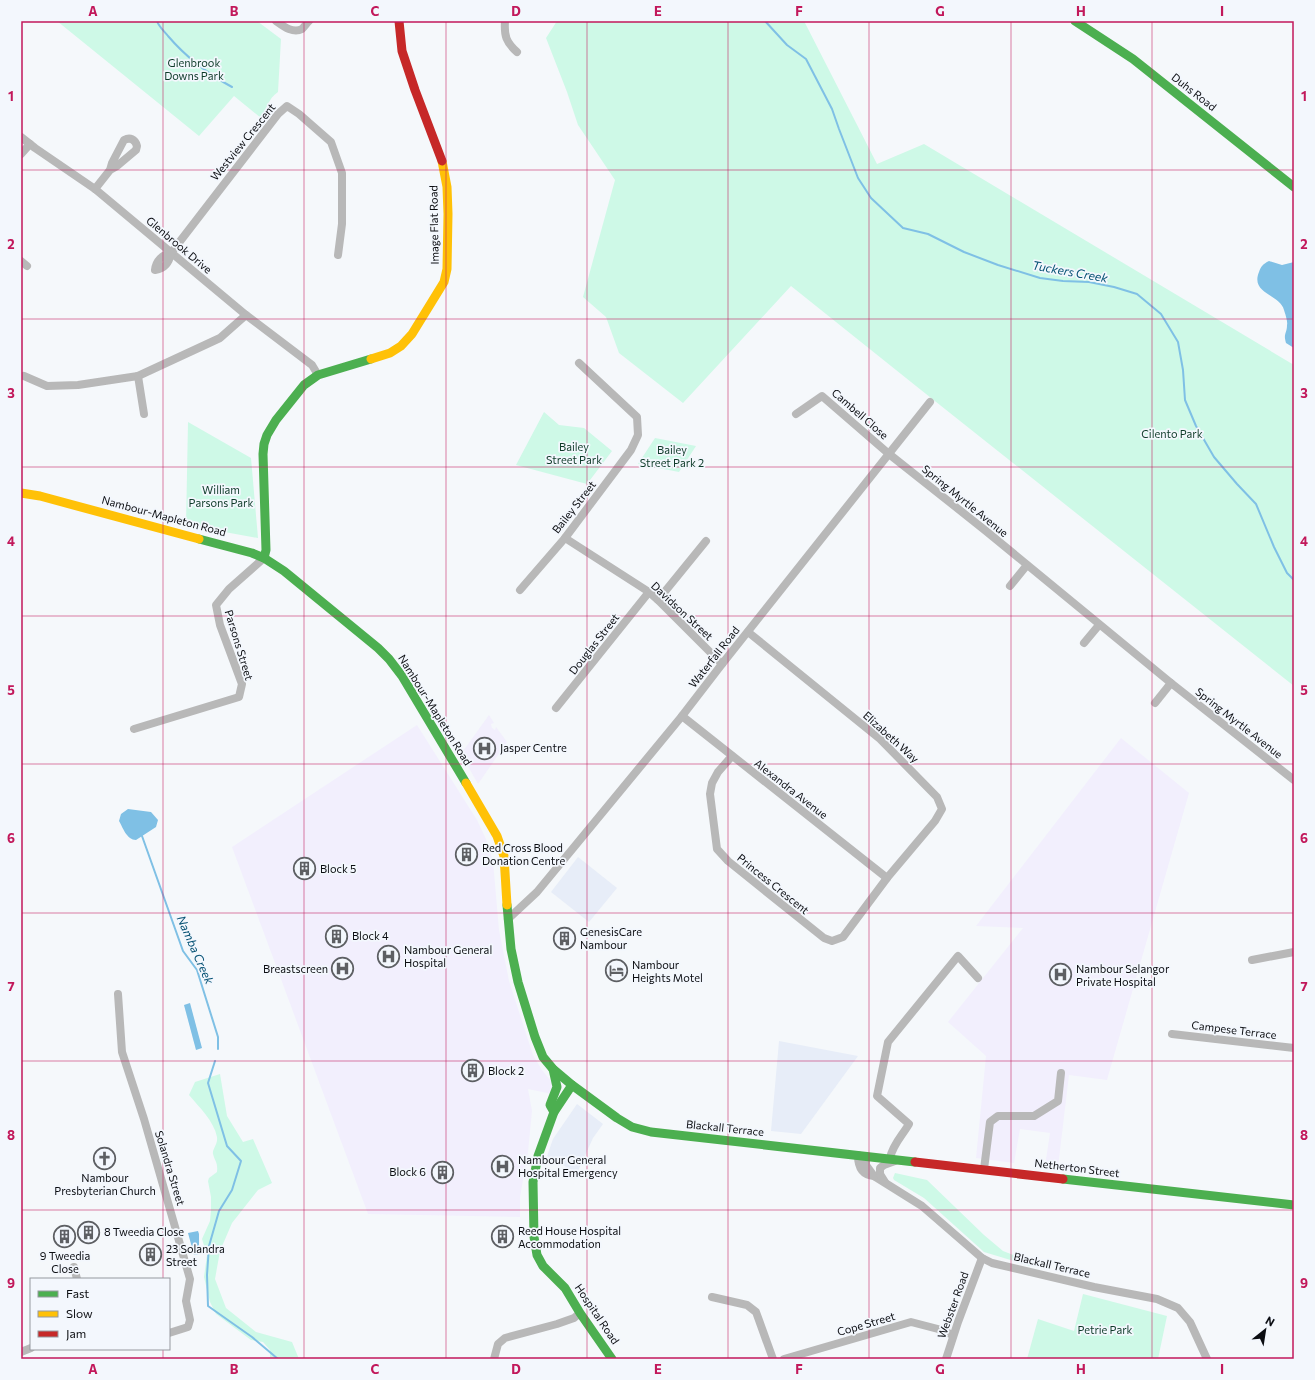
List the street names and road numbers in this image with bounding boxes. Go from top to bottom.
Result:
street label: Duhs Road [1169,70,1219,113]
street label: Westview Crescent [208,100,278,183]
street label: Image Flat Road [426,185,441,265]
street label: Glenbrook Drive [144,213,215,276]
street label: Cambell Close [829,386,891,442]
street label: Spring Myrtle Avenue [920,462,1011,539]
street label: Bailey Street [549,477,598,536]
street label: Nambour-Mapleton Road [101,493,228,538]
street label: Davidson Street [649,579,716,643]
street label: Parsons Street [223,608,256,682]
street label: Douglas Street [566,610,622,677]
street label: Waterfall Road [686,623,742,690]
street label: Nambour-Mapleton Road [396,652,475,768]
street label: Spring Myrtle Avenue [1193,685,1285,761]
street label: Elizabeth Way [861,708,922,765]
street label: Alexandra Avenue [752,756,831,821]
street label: Princess Crescent [735,851,812,917]
street label: Campese Terrace [1191,1018,1278,1041]
street label: Blackall Terrace [685,1117,765,1138]
street label: Solandra Street [153,1129,188,1207]
street label: Netherton Street [1034,1156,1121,1179]
street label: Blackall Terrace [1013,1249,1092,1280]
street label: Webster Road [934,1270,971,1340]
street label: Hospital Road [572,1281,622,1346]
street label: Cope Street [835,1309,897,1338]

